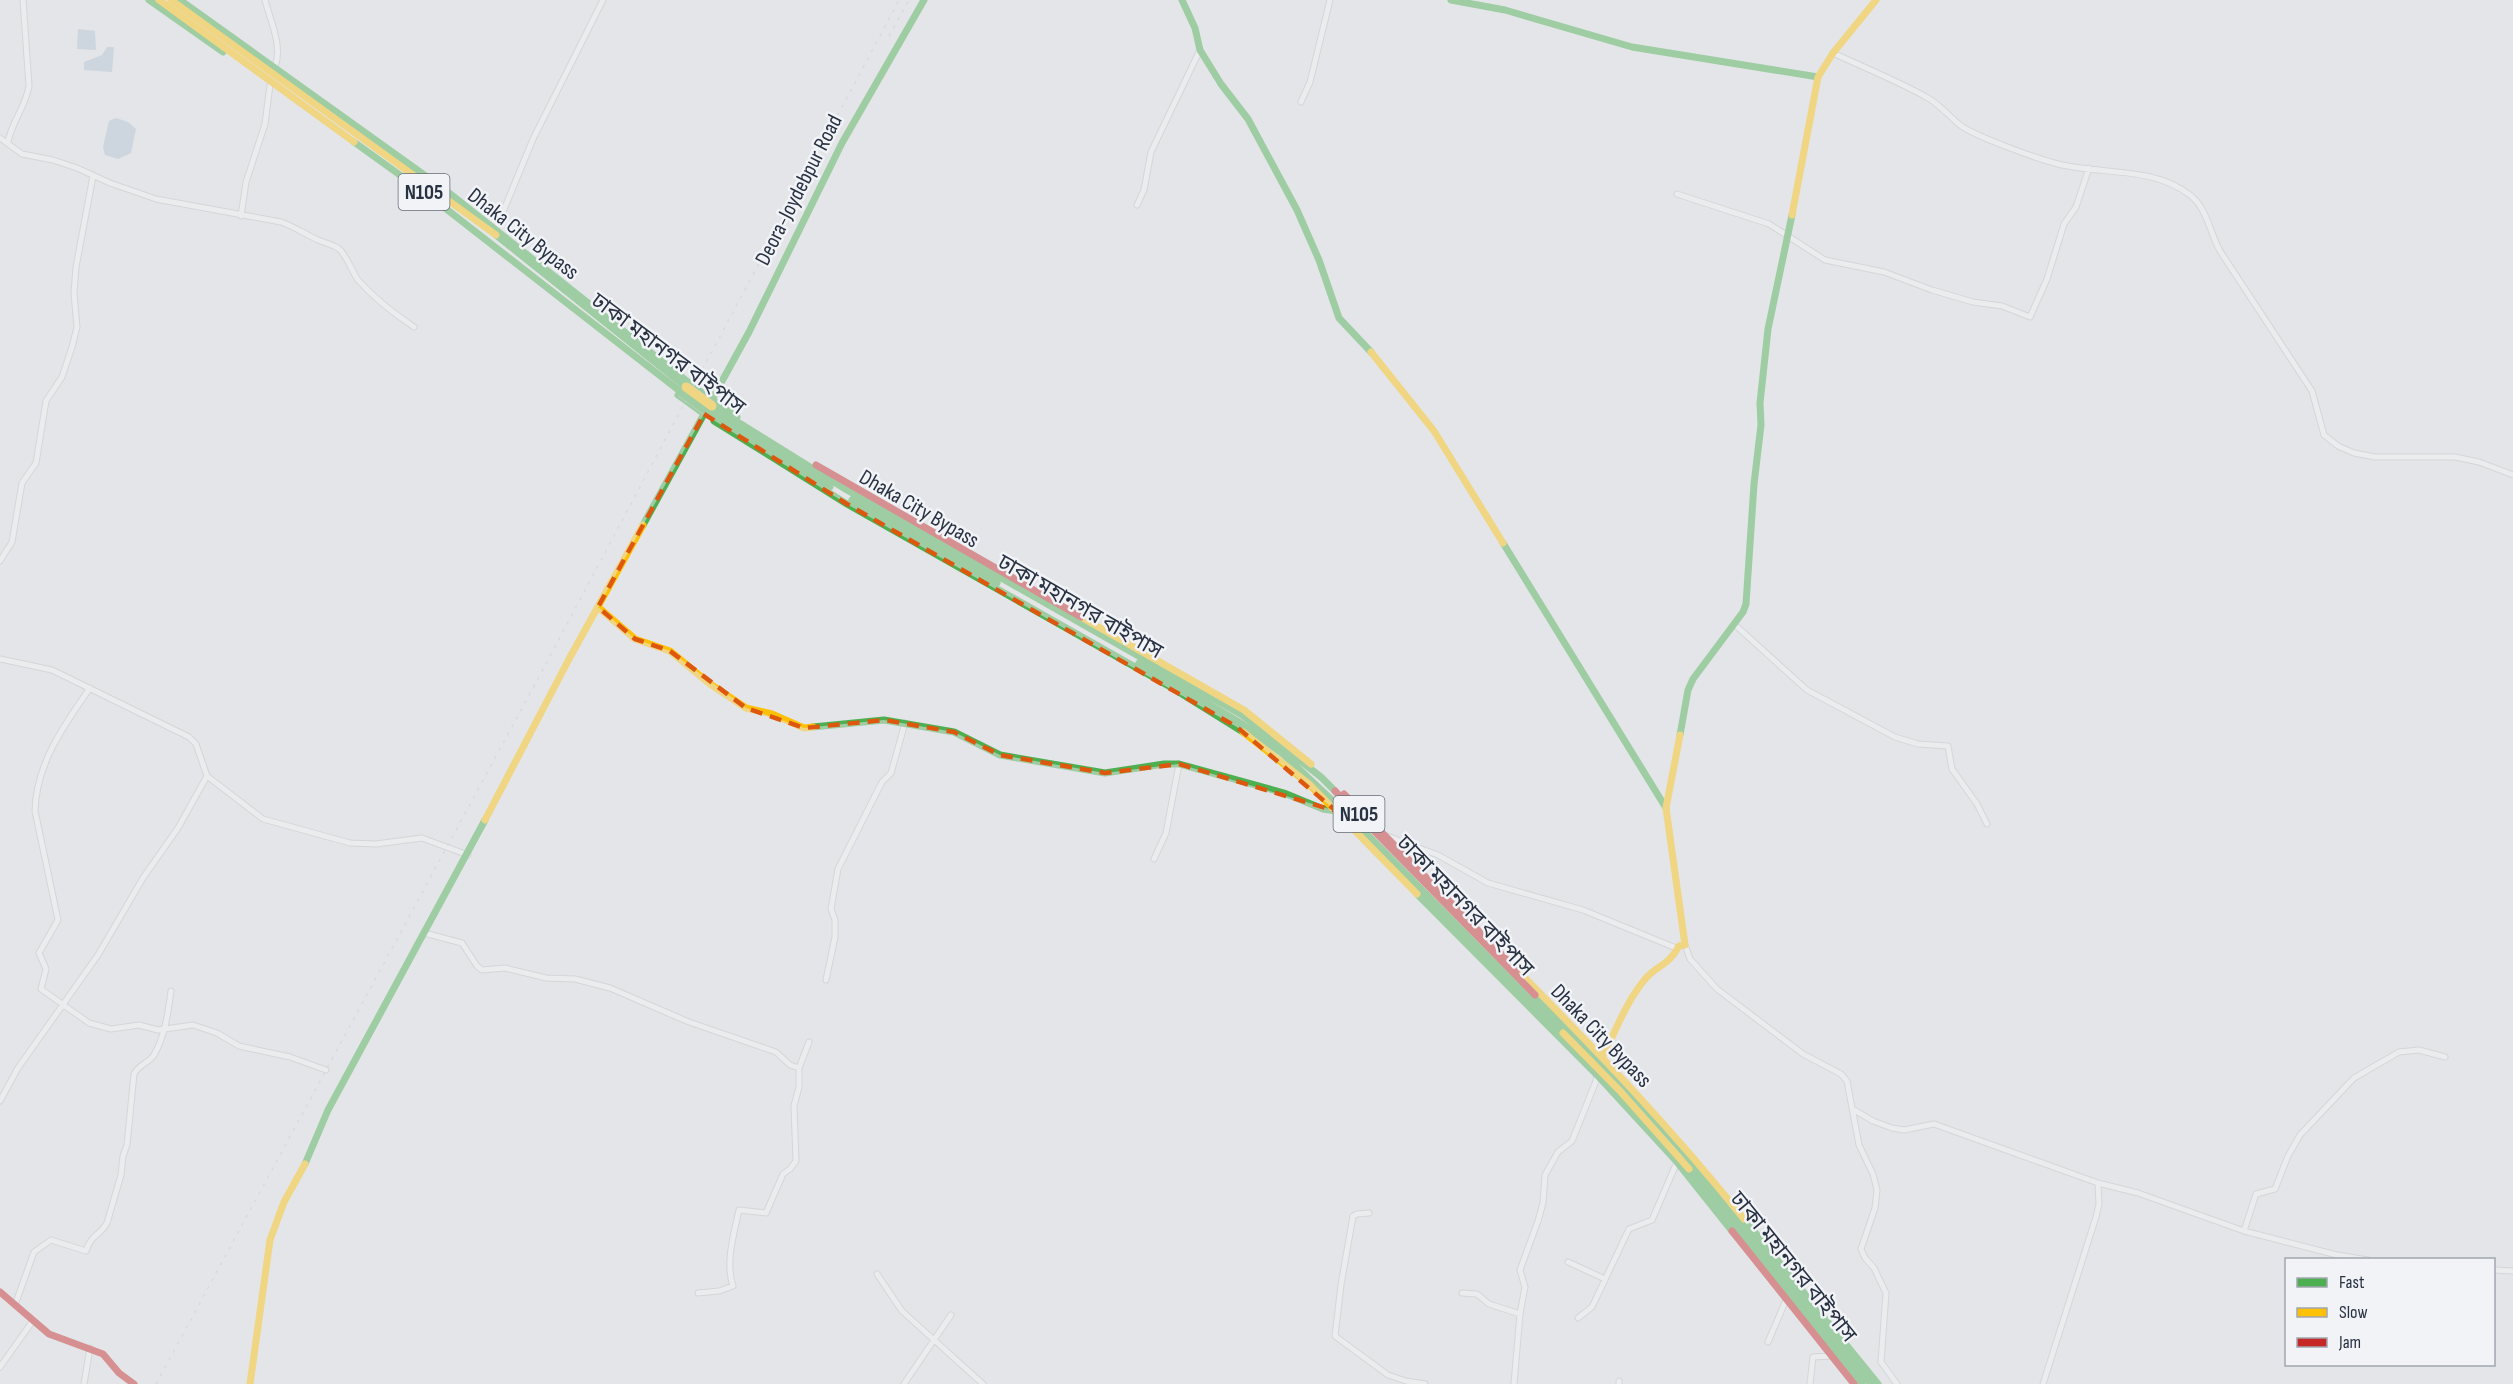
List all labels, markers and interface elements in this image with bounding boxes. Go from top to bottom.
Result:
street label: Deora-Joydebpur Road [749,110,849,270]
road number: N105 [398,174,450,210]
street label: Dhaka City Bypass [462,182,584,286]
street label: ঢাকা মহানগর বাইপাস [585,287,751,421]
street label: Dhaka City Bypass [854,464,984,554]
street label: ঢাকা মহানগর বাইপাস [992,548,1168,665]
road number: N105 [1334,796,1384,832]
street label: ঢাকা মহানগর বাইপাস [1390,829,1540,983]
street label: Dhaka City Bypass [1545,978,1657,1094]
street label: ঢাকা মহানগর বাইপাস [1723,1185,1862,1348]
legend [2285,1258,2495,1366]
text: Fast [2339,1272,2365,1293]
text: Slow [2339,1302,2368,1323]
text: Jam [2338,1332,2361,1353]

